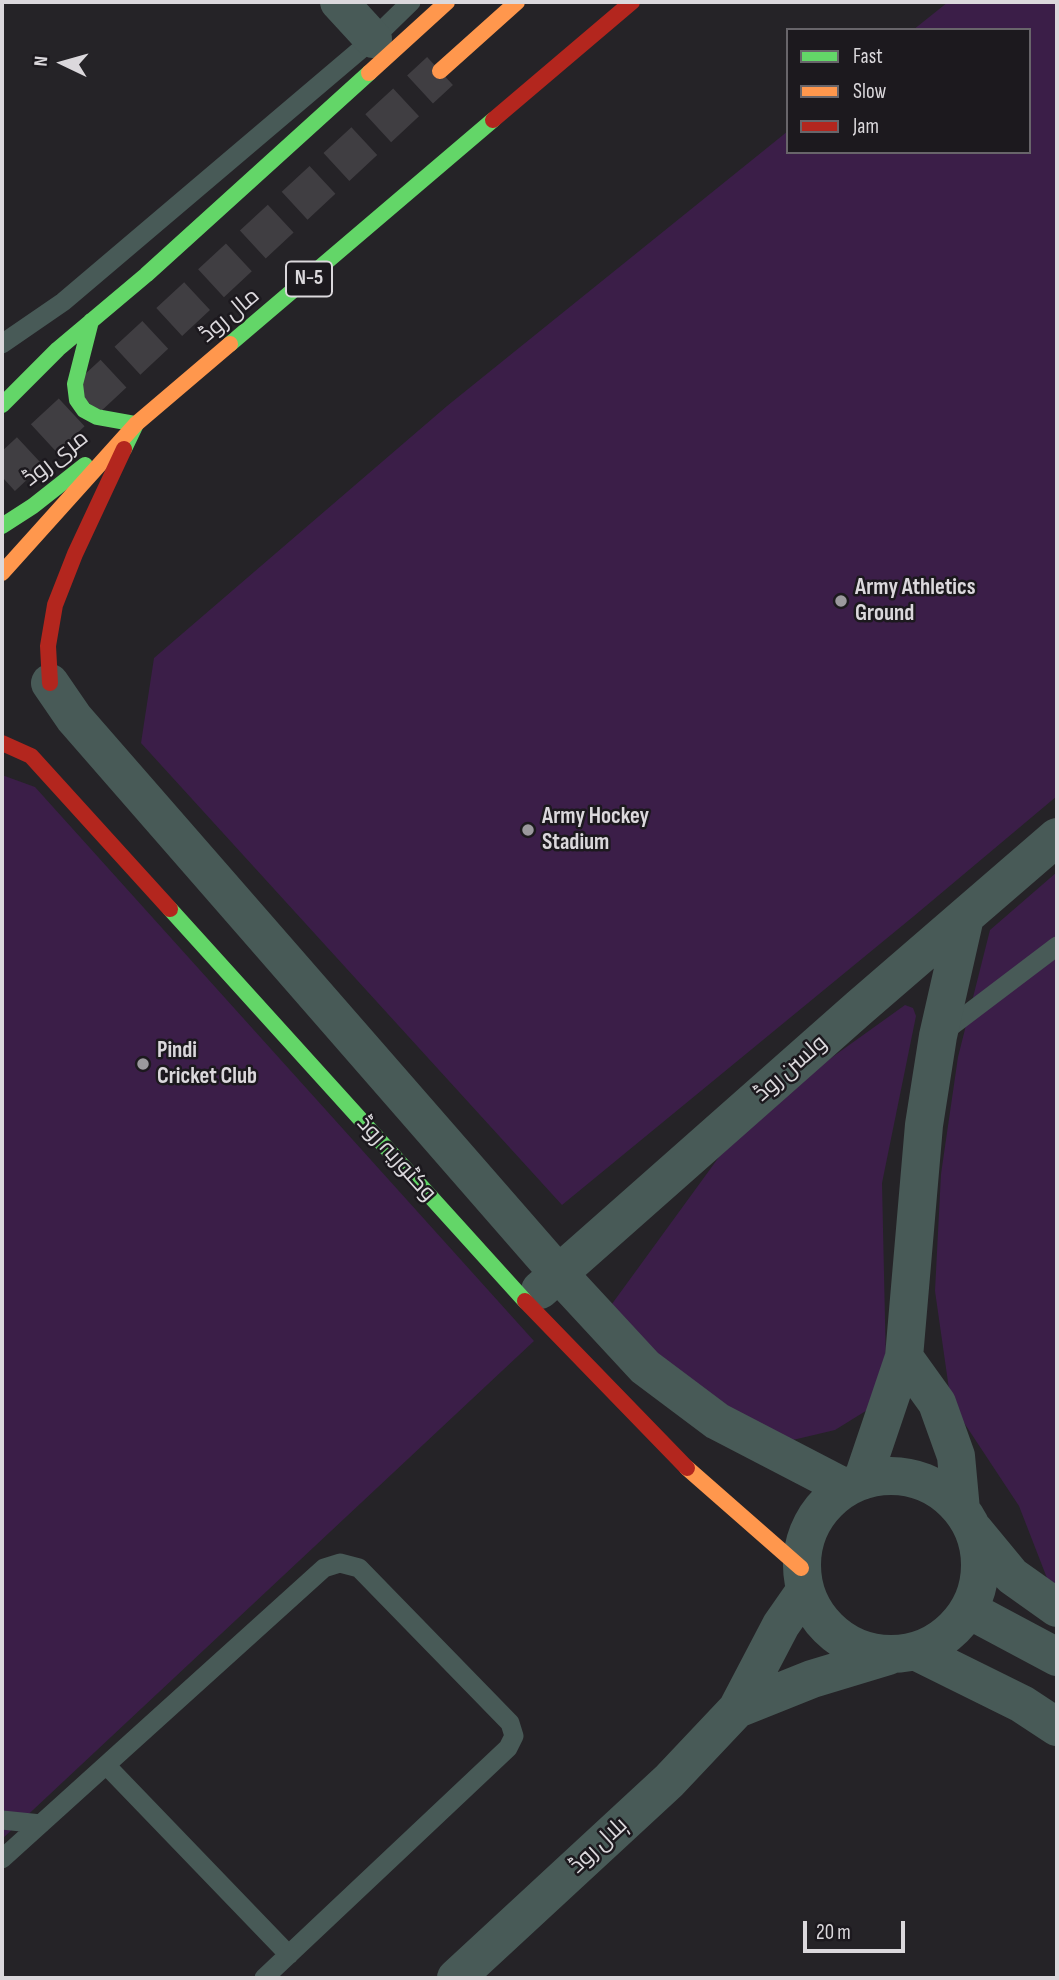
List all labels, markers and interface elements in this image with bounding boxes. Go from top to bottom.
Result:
north arrow [28,28,98,98]
legend [786,28,1031,154]
text: Fast [853,44,883,69]
text: N [30,55,53,67]
text: Slow [853,79,886,104]
text: Jam [853,114,879,139]
road number: N-5 [286,262,332,296]
street label: مال روڈ [194,283,266,349]
street label: مری روڈ [18,425,94,493]
place label: Army Athletics Ground [855,574,976,628]
marker: Army Athletics Ground [833,593,849,609]
place label: Army Hockey Stadium [542,803,649,857]
marker: Army Hockey Stadium [520,822,536,838]
street label: ولسن روڈ [749,1030,833,1108]
place label: Pindi Cricket Club [157,1037,257,1091]
marker: Pindi Cricket Club [135,1056,151,1072]
street label: وکٹوریہ روڈ [350,1110,442,1208]
street label: ہلال روڈ [564,1812,634,1880]
scale bar [807,1906,908,1950]
text: 20 m [816,1920,851,1945]

